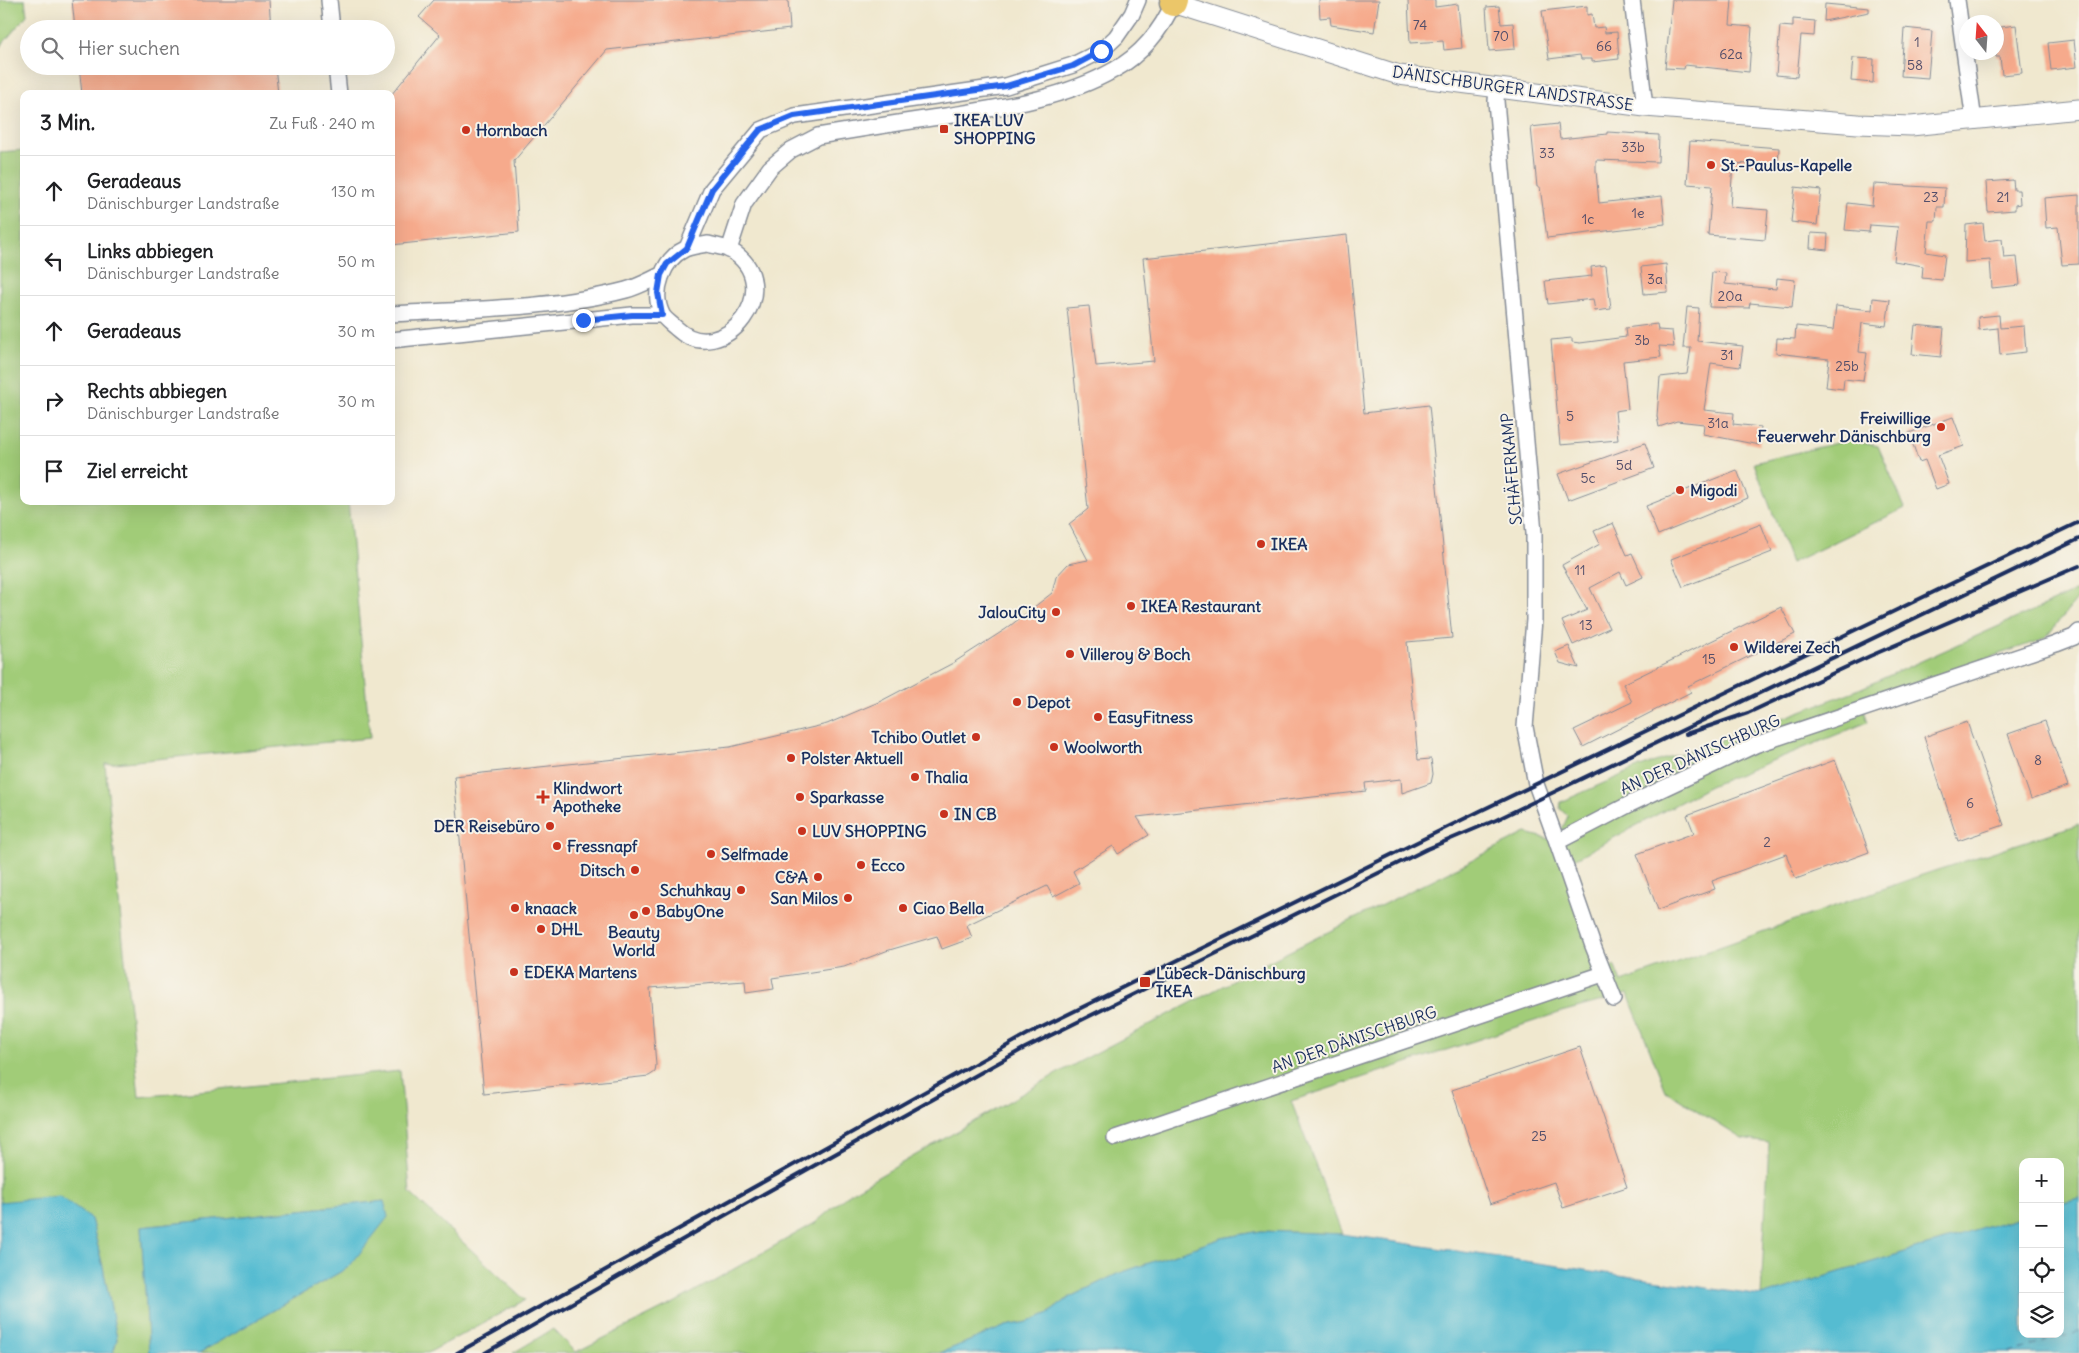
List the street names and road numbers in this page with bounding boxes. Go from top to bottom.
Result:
street label: DÄNISCHBURGER LANDSTRASSE [1391,61,1635,115]
street label: SCHÄFERKAMP [1496,412,1526,526]
street label: AN DER DÄNISCHBURG [1617,710,1783,798]
street label: AN DER DÄNISCHBURG [1269,1001,1439,1077]

